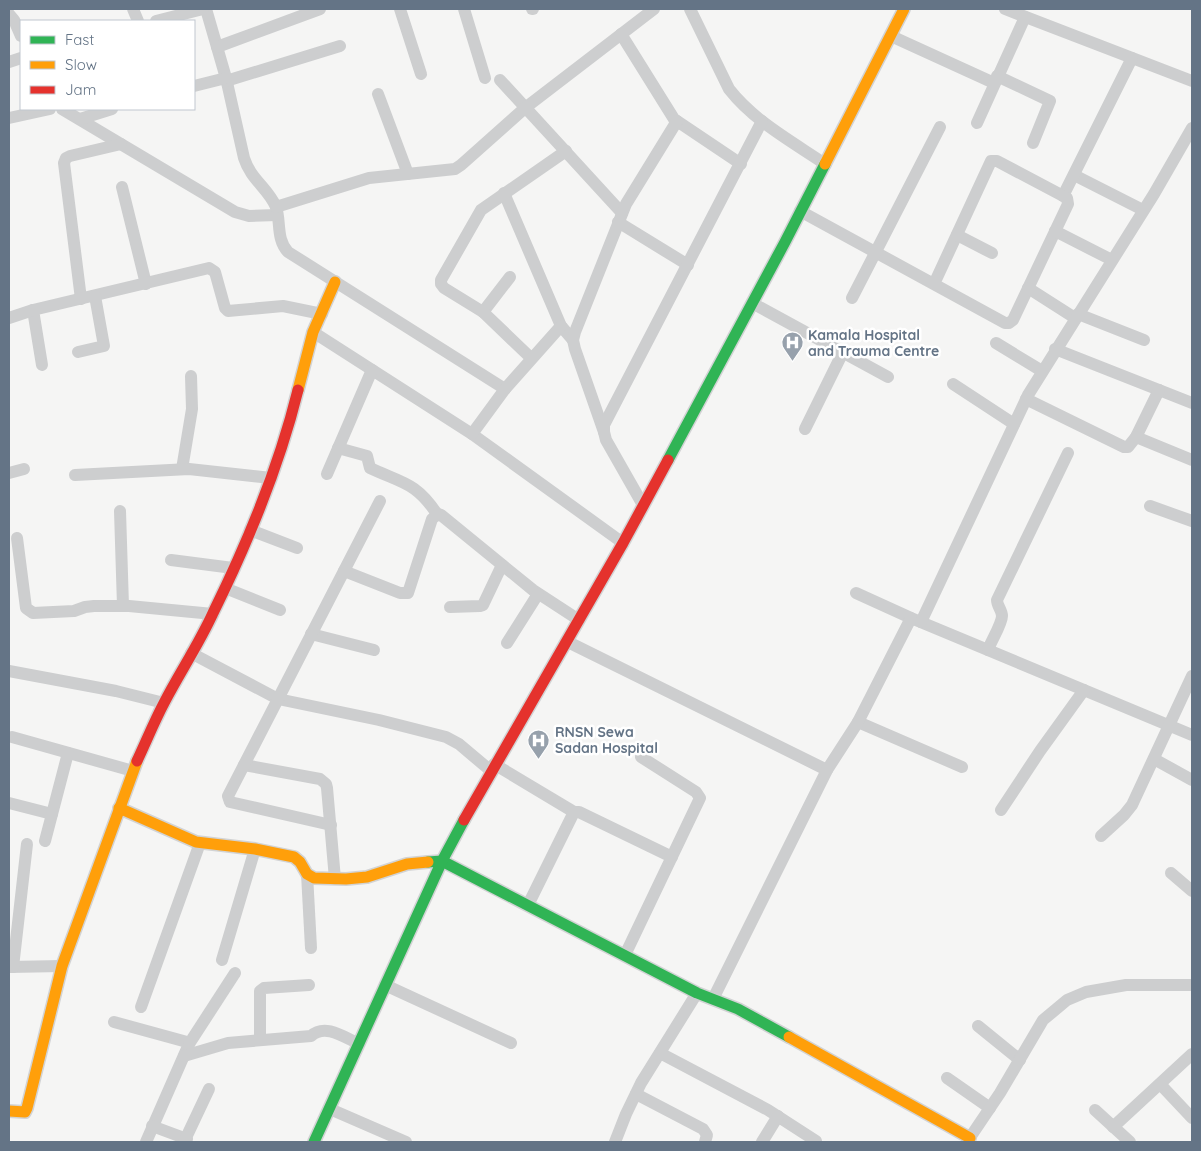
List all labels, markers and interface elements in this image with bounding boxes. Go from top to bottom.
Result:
legend [20,20,195,110]
text: Fast [65,30,94,49]
text: Slow [65,55,97,74]
text: Jam [65,80,96,99]
place label: Kamala Hospital and Trauma Centre [808,326,939,360]
hospital icon: Kamala Hospital and Trauma Centre [780,331,804,362]
place label: RNSN Sewa Sadan Hospital [555,723,658,757]
hospital icon: RNSN Sewa Sadan Hospital [527,728,551,759]

